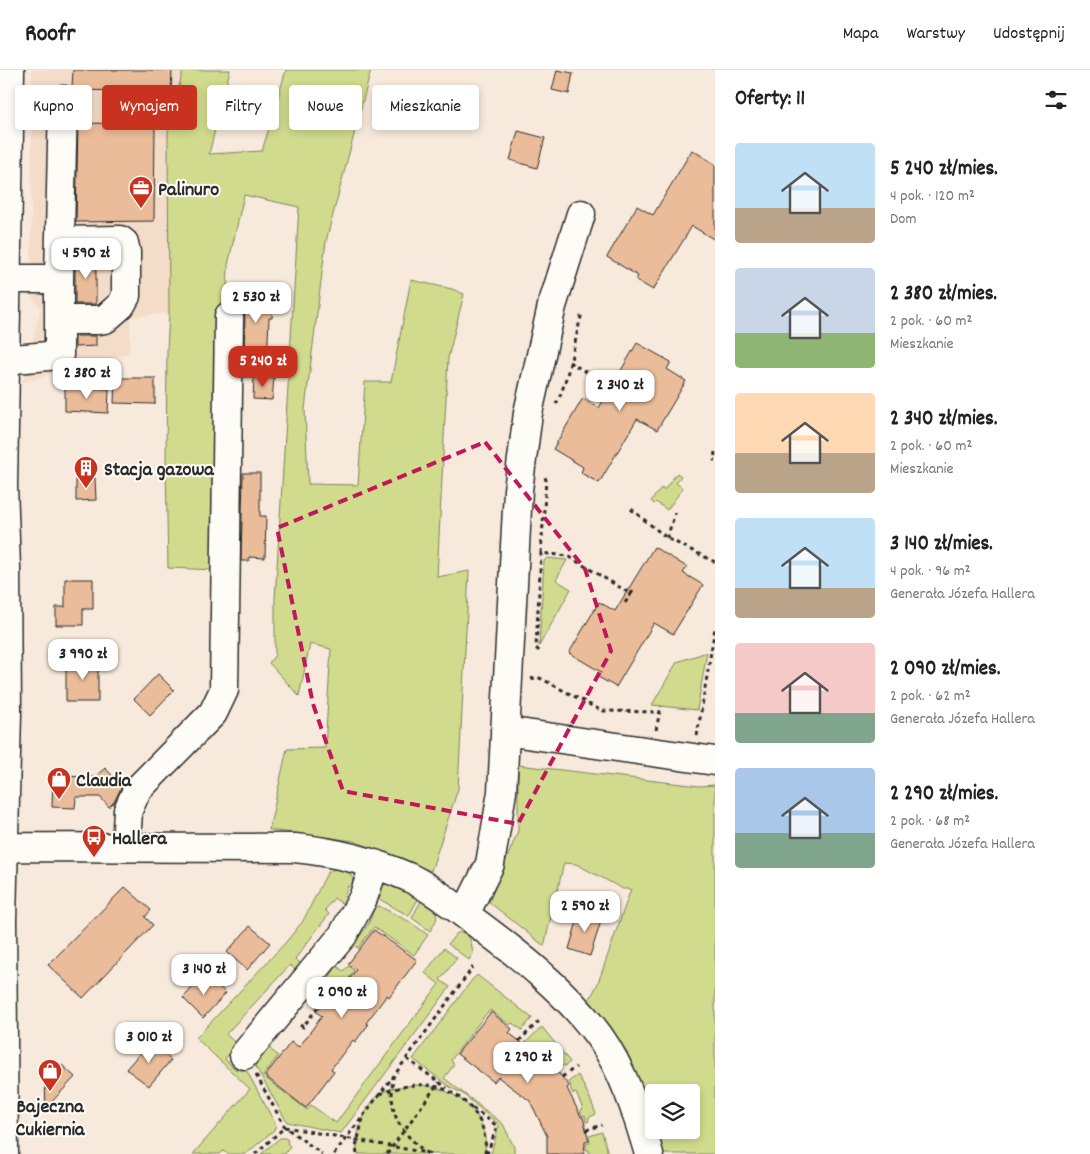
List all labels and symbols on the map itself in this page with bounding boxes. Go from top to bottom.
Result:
office icon: Palinuro [128,175,154,209]
place label: Palinuro [158,177,219,205]
pin: 4 590 zł [34,238,138,280]
pin: 2 530 zł [204,282,308,324]
pin: 5 240 zł [211,346,315,388]
pin: 2 380 zł [35,358,139,400]
pin: 2 340 zł [568,370,672,412]
building icon: Stacja gazowa [73,455,99,489]
place label: Stacja gazowa [104,457,214,485]
pin: 3 990 zł [31,638,135,681]
shop icon: Claudia [46,766,72,800]
place label: Claudia [76,768,132,796]
bus stop icon: Hallera [81,824,107,858]
place label: Hallera [112,826,167,854]
pin: 2 590 zł [533,890,637,933]
pin: 3 140 zł [152,954,256,996]
pin: 2 090 zł [290,976,394,1019]
pin: 3 010 zł [97,1022,201,1064]
pin: 2 290 zł [476,1042,580,1084]
shop icon: Bajeczna Cukiernia [37,1058,63,1092]
place label: Bajeczna Cukiernia [16,1094,85,1145]

